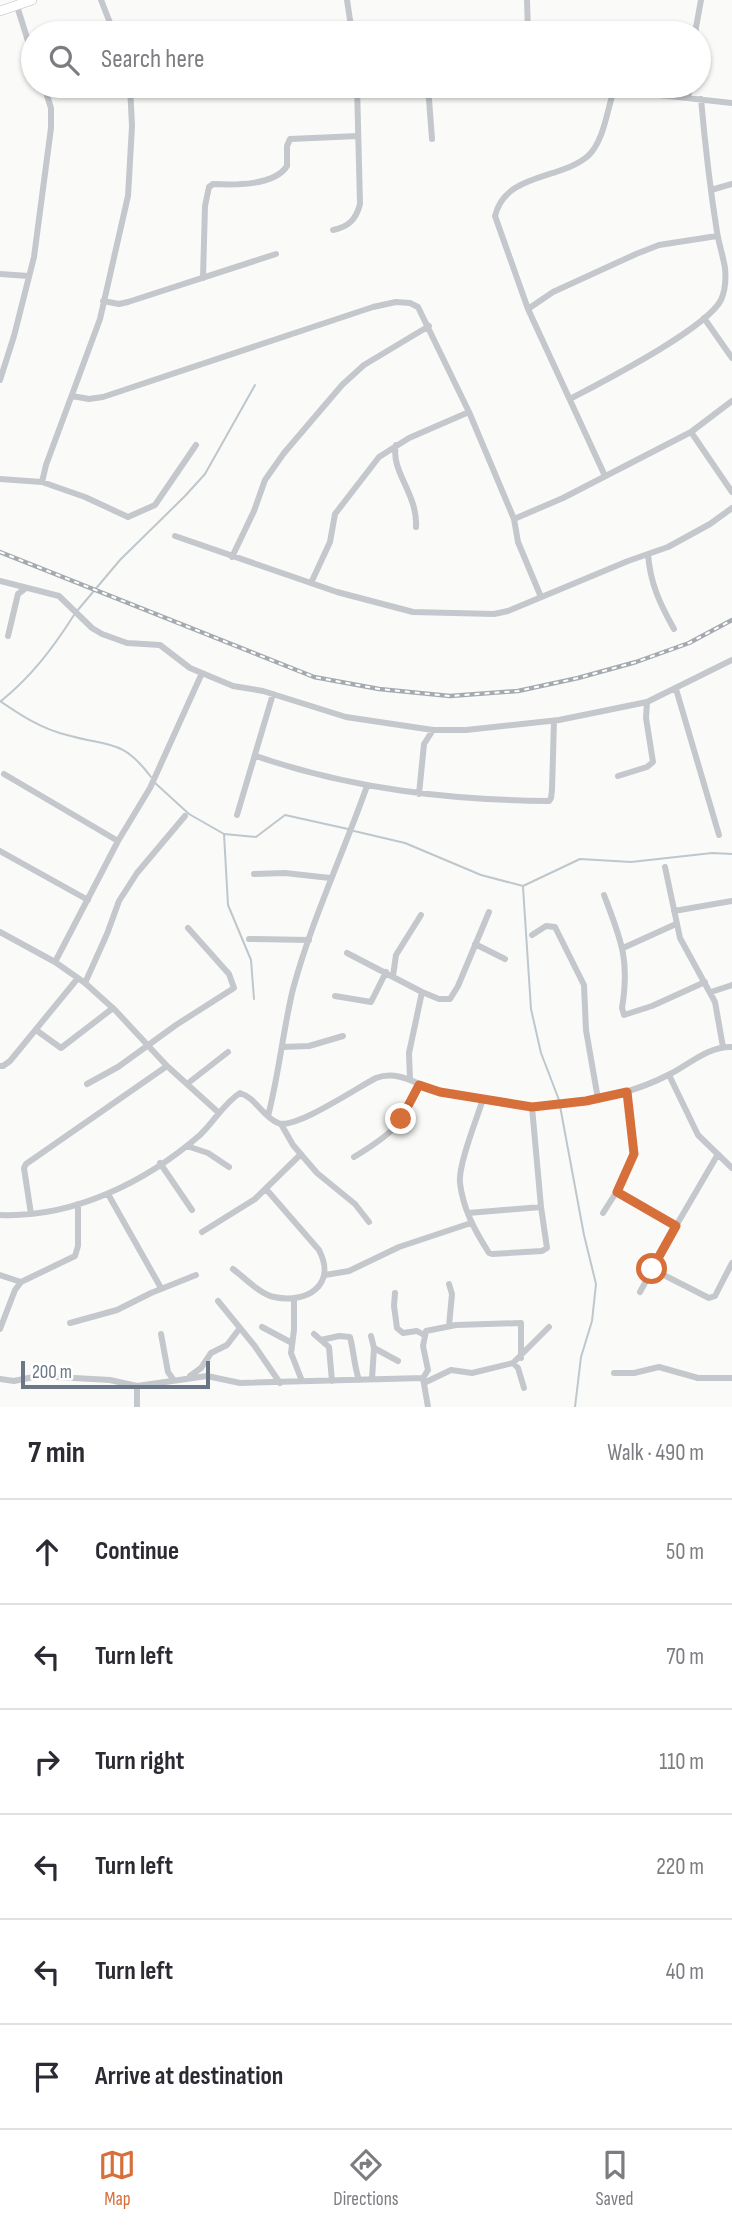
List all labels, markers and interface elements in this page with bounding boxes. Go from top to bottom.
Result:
search box [21,21,711,98]
icon: search [45,41,83,79]
text: Search here [101,44,204,75]
route end [385,1103,416,1134]
route start [636,1253,667,1284]
scale bar [21,1358,210,1390]
text: 200 m [32,1361,72,1384]
text: 7 min [28,1435,85,1471]
text: Walk · 490 m [607,1439,704,1467]
icon: ahead [28,1533,66,1571]
text: Continue [95,1536,179,1567]
text: 50 m [666,1538,704,1566]
icon: left [28,1638,66,1676]
text: Turn left [95,1641,173,1672]
text: 70 m [666,1643,704,1671]
icon: right [28,1743,66,1781]
text: Turn right [95,1746,184,1777]
text: 110 m [659,1748,704,1776]
icon: left [28,1848,66,1886]
text: Turn left [95,1851,173,1882]
text: 220 m [656,1853,704,1881]
icon: left [28,1953,66,1991]
text: Turn left [95,1956,173,1987]
text: 40 m [666,1958,704,1986]
icon: arrive [28,2058,66,2096]
text: Arrive at destination [95,2061,283,2092]
tab: Map [98,2146,136,2211]
tab: Directions [333,2146,399,2211]
tab: Saved [595,2146,634,2211]

